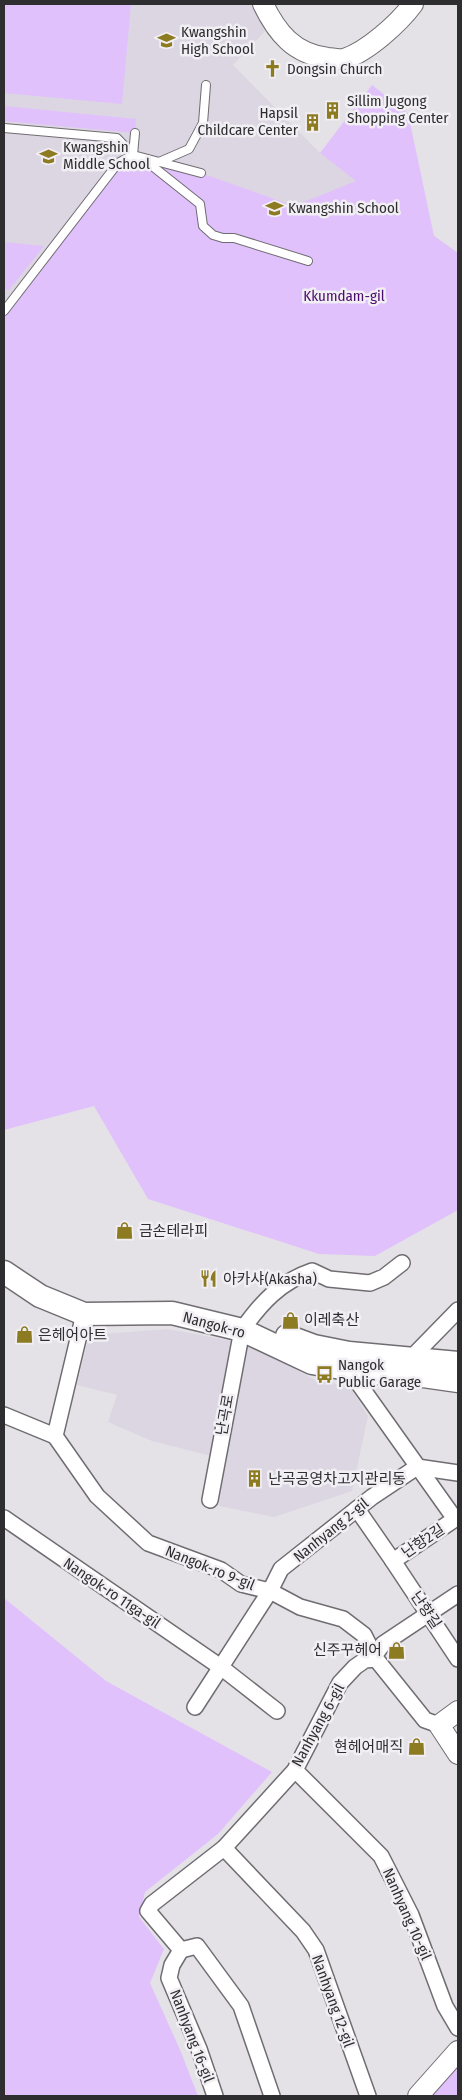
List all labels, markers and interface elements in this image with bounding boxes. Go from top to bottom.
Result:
place label: Kwangshin High School [181,23,254,58]
school or university icon: Kwangshin High School [157,31,177,51]
church icon: Dongsin Church [263,59,283,79]
place label: Dongsin Church [287,60,382,78]
place label: Sillim Jugong Shopping Center [347,92,449,127]
building icon: Sillim Jugong Shopping Center [323,100,343,120]
place label: Hapsil Childcare Center [198,104,299,139]
building icon: Hapsil Childcare Center [302,112,322,132]
place label: Kwangshin Middle School [63,138,150,173]
school or university icon: Kwangshin Middle School [39,146,59,166]
school or university icon: Kwangshin School [264,198,284,218]
place label: Kwangshin School [288,199,399,217]
park label: Kkumdam-gil [303,287,385,305]
shop icon: 금손테라피 [115,1221,135,1241]
place label: 금손테라피 [139,1222,208,1240]
restaurant icon: 아카샤(Akasha) [199,1269,219,1289]
place label: 아카샤(Akasha) [223,1270,317,1288]
street label: Nangok-ro [181,1308,247,1342]
shop icon: 이레축산 [280,1310,300,1330]
place label: 이레축산 [304,1311,359,1329]
shop icon: 은헤어아트 [14,1325,34,1345]
place label: 은헤어아트 [38,1326,107,1344]
place label: Nangok Public Garage [338,1356,421,1391]
bus stop icon: Nangok Public Garage [314,1364,334,1384]
street label: 난곡로 [213,1393,237,1437]
building icon: 난곡공영차고지관리동 [244,1469,264,1489]
place label: 난곡공영차고지관리동 [268,1470,406,1488]
street label: Nanhyang 2-gil [290,1494,372,1566]
street label: 난향2길 [398,1520,448,1562]
street label: Nangok-ro 9-gil [163,1542,257,1594]
street label: Nangok-ro 11ga-gil [60,1554,164,1632]
street label: 난향길 [407,1588,445,1632]
shop icon: 신주꾸헤어 [386,1640,406,1660]
place label: 신주꾸헤어 [313,1641,382,1659]
street label: Nanhyang 6-gil [288,1680,348,1770]
shop icon: 현헤어매직 [407,1737,427,1757]
place label: 현헤어매직 [334,1738,403,1756]
street label: Nanhyang 10-gil [379,1865,435,1963]
street label: Nanhyang 12-gil [308,1952,358,2050]
street label: Nanhyang 16-gil [166,1987,218,2085]

